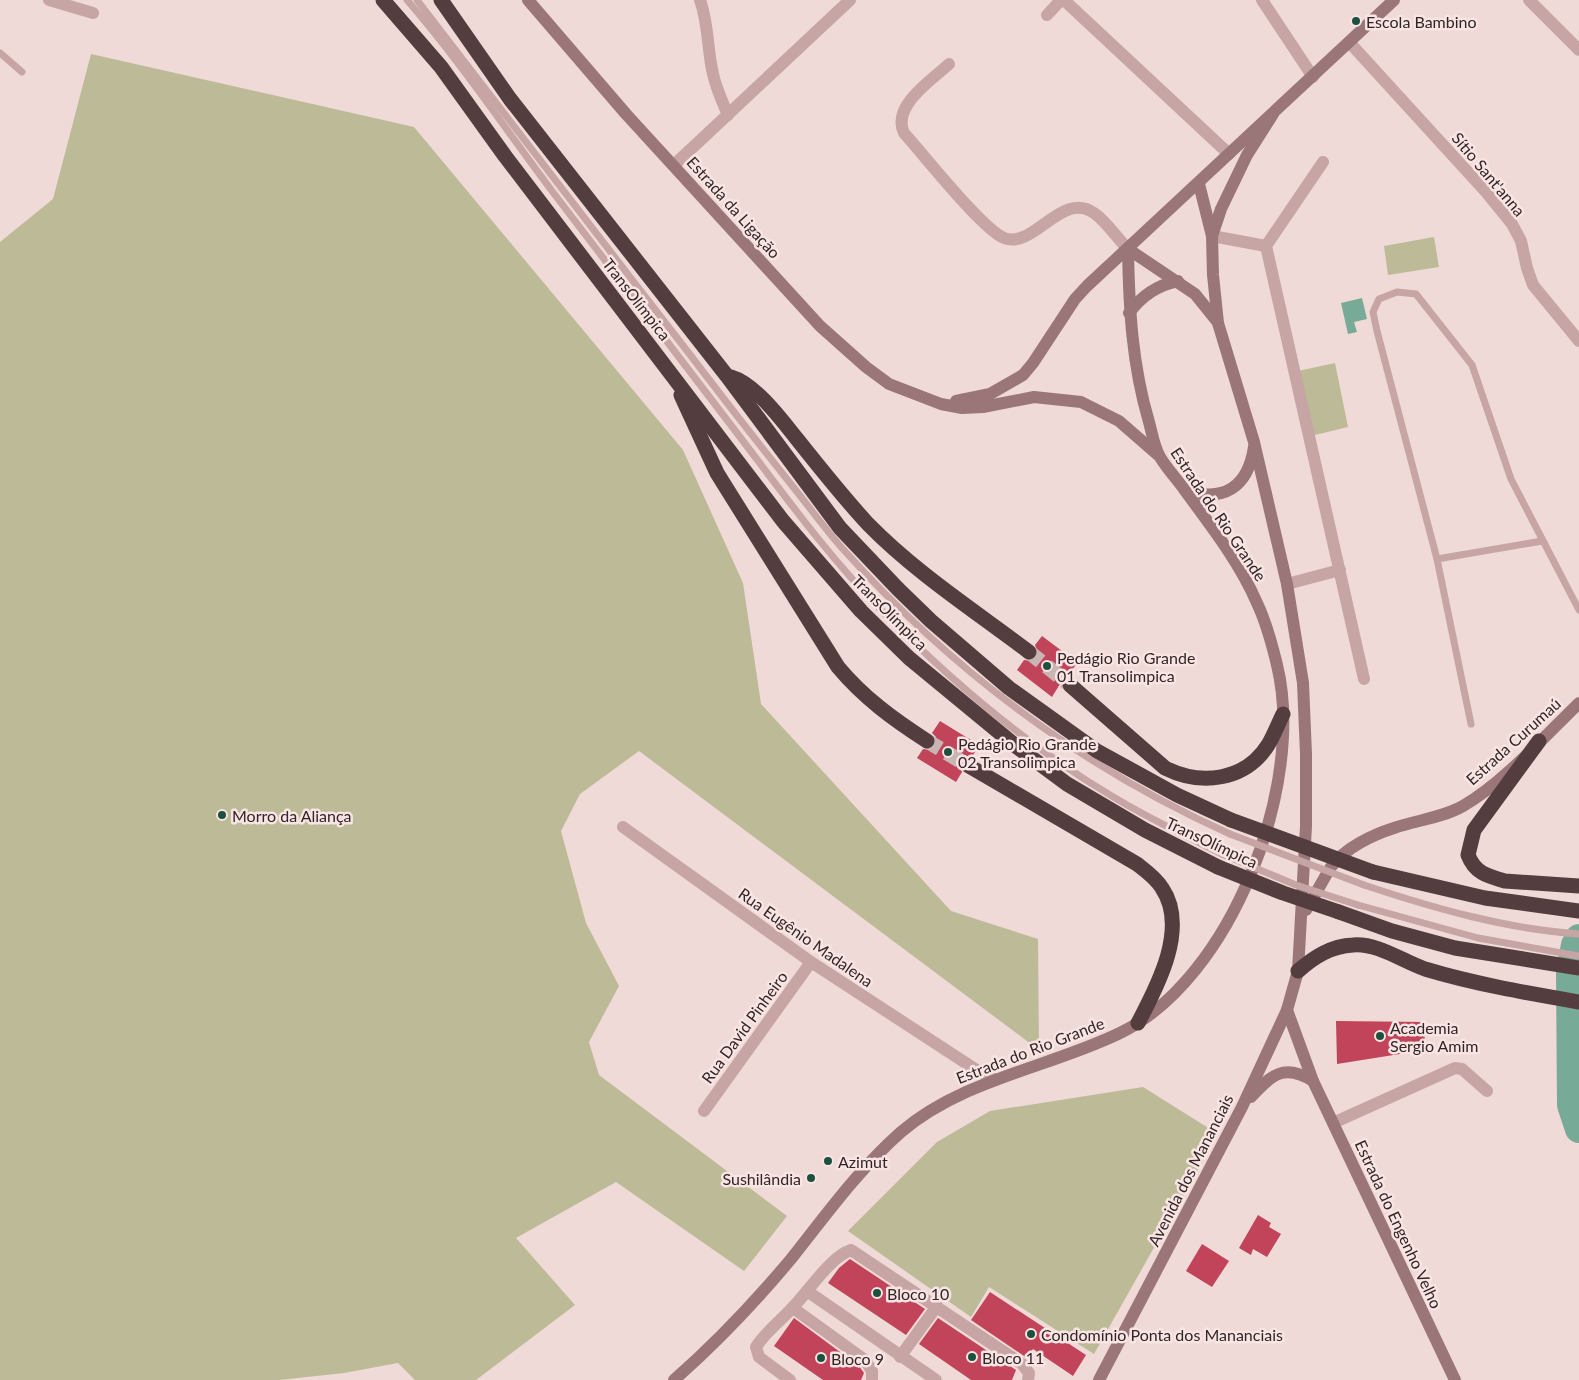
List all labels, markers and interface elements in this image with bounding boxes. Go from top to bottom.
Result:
place label: Escola Bambino [1366,12,1477,31]
marker: Escola Bambino [1350,15,1362,27]
street label: Sítio Sant'anna [1449,128,1529,220]
street label: Estrada da Ligação [683,152,785,262]
street label: TransOlímpica [599,254,675,344]
street label: Estrada do Rio Grande [1167,444,1271,584]
street label: TransOlímpica [848,570,932,654]
place label: Pedágio Rio Grande 01 Transolimpica [1057,648,1195,685]
marker: Pedágio Rio Grande 01 Transolimpica [1041,660,1053,672]
street label: Estrada Curumaú [1462,694,1564,788]
place label: Pedágio Rio Grande 02 Transolimpica [958,734,1096,771]
marker: Pedágio Rio Grande 02 Transolimpica [942,746,954,758]
place label: Morro da Aliança [232,806,352,825]
marker: Morro da Aliança [216,809,228,821]
street label: TransOlímpica [1163,812,1261,872]
street label: Rua Eugênio Madalena [735,883,877,991]
street label: Rua David Pinheiro [697,967,791,1087]
street label: Estrada do Rio Grande [953,1013,1107,1087]
place label: Academia Sergio Amim [1390,1018,1478,1055]
marker: Academia Sergio Amim [1374,1030,1386,1042]
street label: Avenida dos Mananciais [1143,1091,1237,1249]
street label: Estrada do Engenho Velho [1352,1137,1446,1311]
place label: Azimut [838,1152,888,1171]
marker: Azimut [822,1155,834,1167]
place label: Sushilândia [722,1169,801,1188]
marker: Sushilândia [805,1172,817,1184]
place label: Bloco 10 [887,1284,949,1303]
marker: Bloco 10 [871,1287,883,1299]
place label: Condomínio Ponta dos Mananciais [1041,1325,1283,1344]
marker: Condomínio Ponta dos Mananciais [1025,1328,1037,1340]
place label: Bloco 11 [982,1348,1044,1367]
place label: Bloco 9 [831,1349,884,1368]
marker: Bloco 11 [966,1351,978,1363]
marker: Bloco 9 [815,1352,827,1364]

